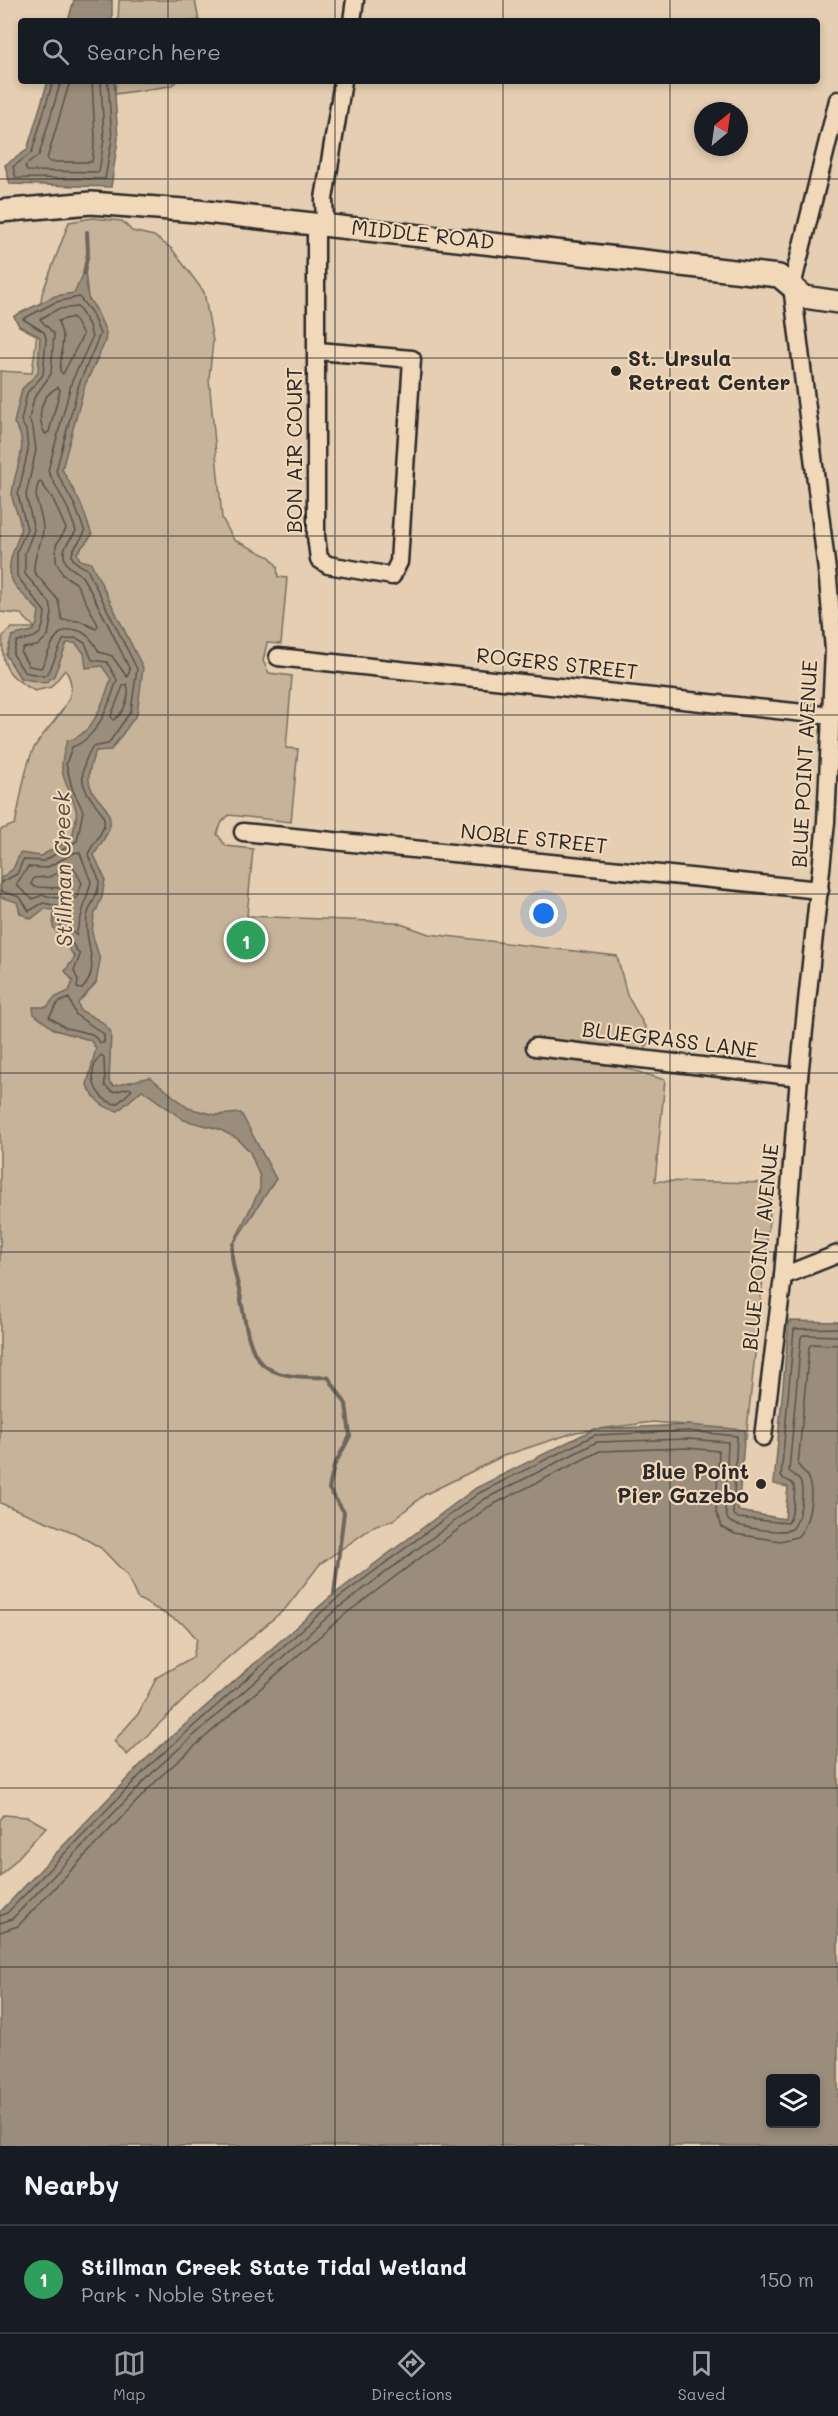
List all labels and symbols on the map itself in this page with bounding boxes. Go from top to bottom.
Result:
north arrow [694,102,748,156]
street label: MIDDLE ROAD [350,213,496,254]
place label: St. Ursula Retreat Center [628,344,791,395]
marker: St. Ursula Retreat Center [609,364,623,378]
street label: BON AIR COURT [280,367,307,533]
street label: ROGERS STREET [475,641,639,684]
street label: BLUE POINT AVENUE [785,659,822,868]
water label: Stillman Creek [47,789,78,947]
street label: NOBLE STREET [459,816,609,859]
your location [529,899,558,928]
pin: 1 [226,918,266,962]
street label: BLUEGRASS LANE [581,1014,760,1063]
street label: BLUE POINT AVENUE [735,1142,784,1352]
place label: Blue Point Pier Gazebo [617,1457,749,1508]
marker: Blue Point Pier Gazebo [754,1477,768,1491]

